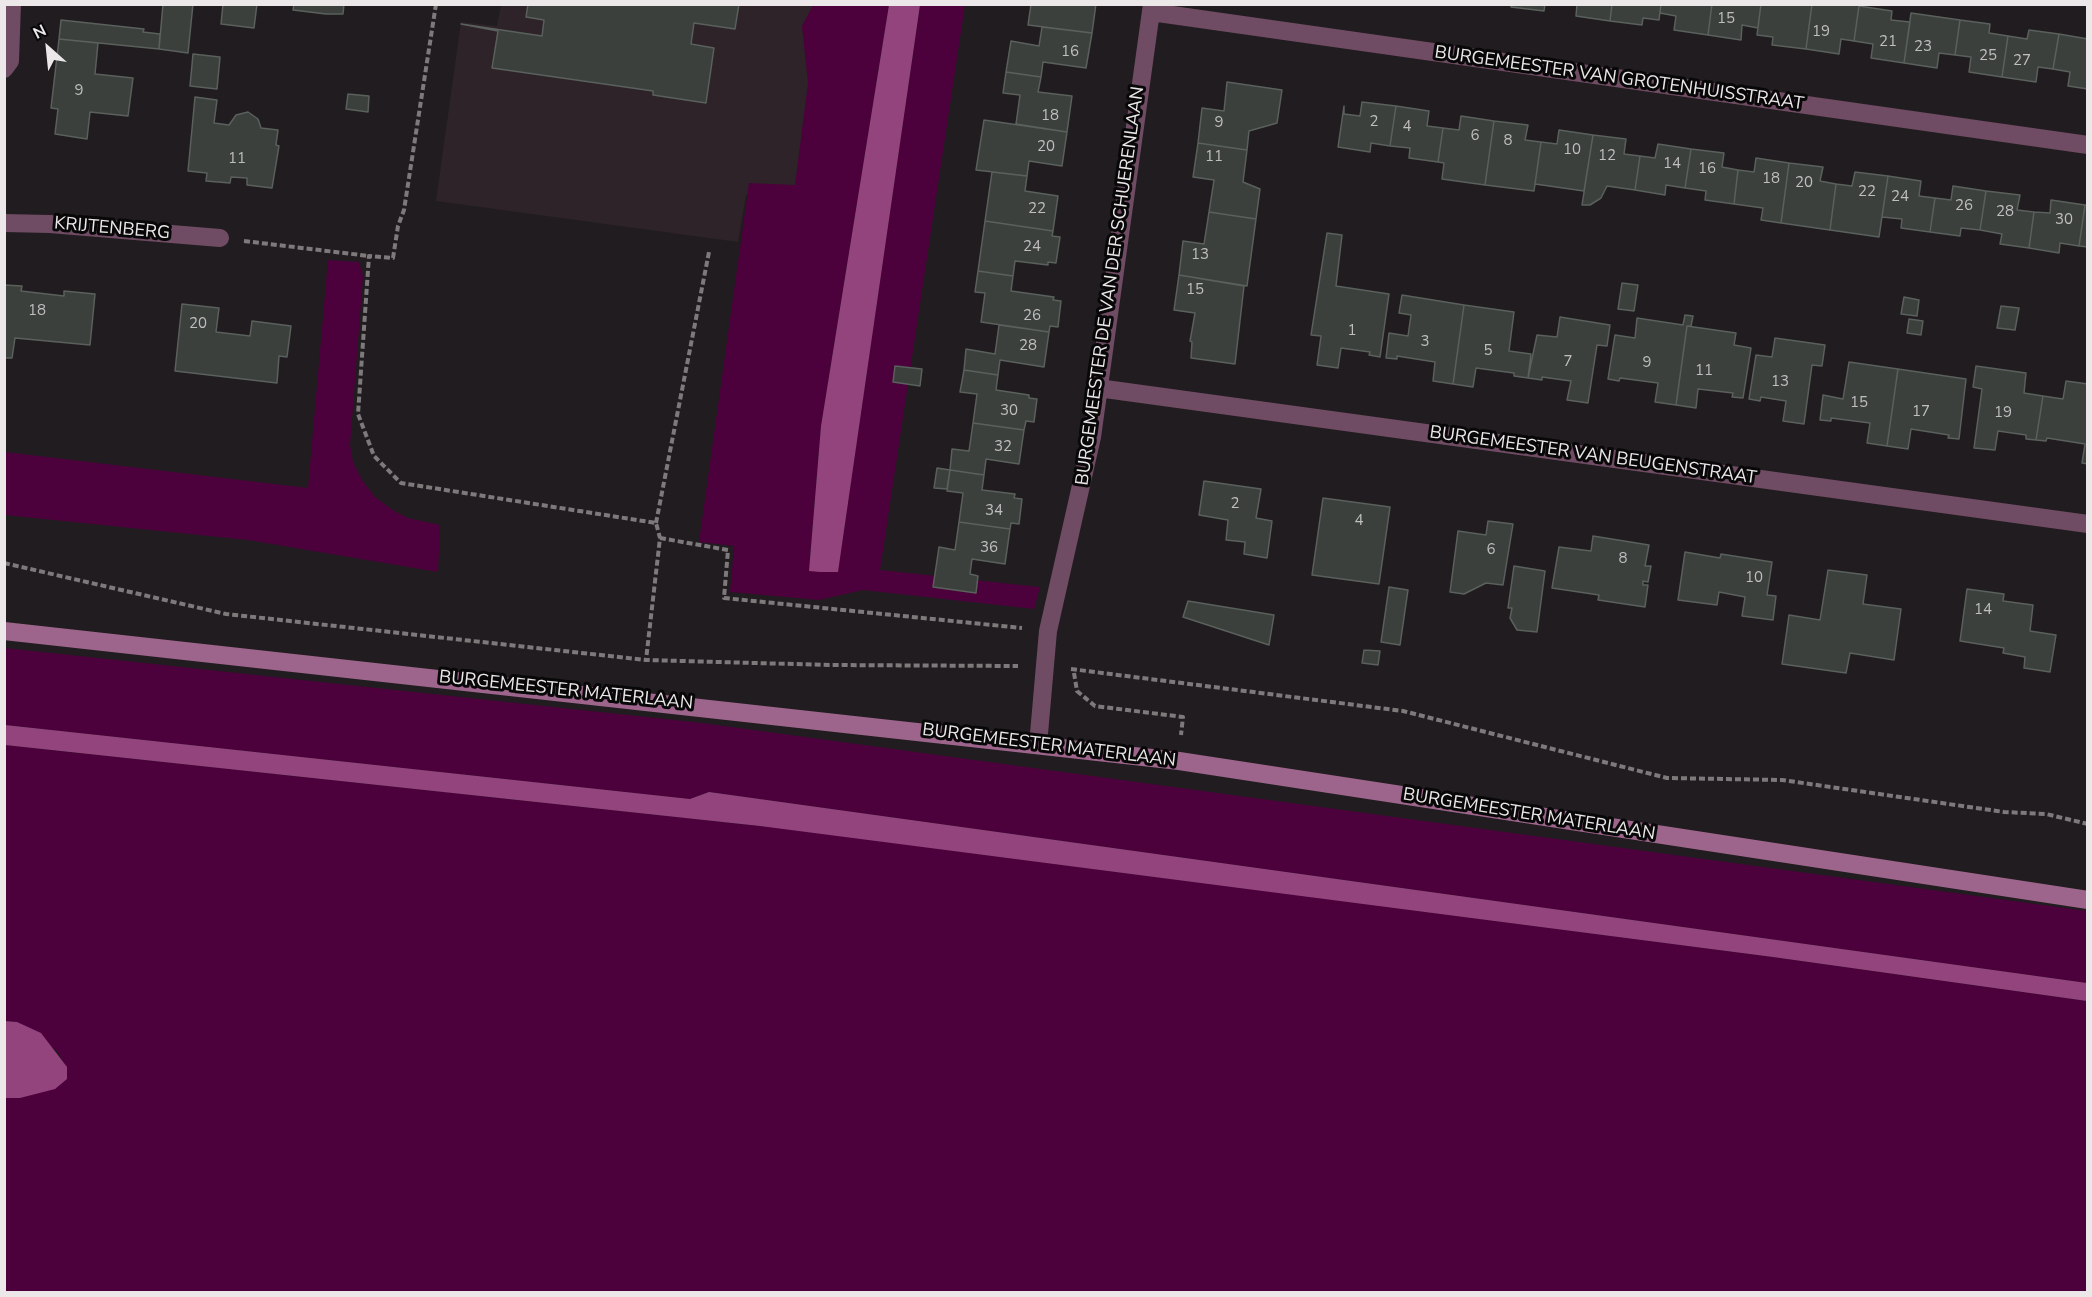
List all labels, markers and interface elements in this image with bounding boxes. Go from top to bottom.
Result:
house number: 15 [1717,10,1735,28]
north arrow [18,18,78,78]
text: N [30,19,50,44]
house number: 19 [1812,23,1830,41]
house number: 21 [1879,33,1897,51]
house number: 23 [1914,38,1932,56]
street label: BURGEMEESTER VAN GROTENHUISSTRAAT [1433,42,1805,116]
house number: 16 [1061,43,1079,61]
house number: 25 [1979,47,1997,65]
house number: 27 [2013,52,2031,70]
house number: 9 [75,82,83,100]
street label: BURGEMEESTER DE VAN DER SCHUERENLAAN [1072,85,1150,487]
house number: 18 [1041,107,1059,125]
house number: 2 [1370,113,1378,131]
house number: 9 [1215,114,1223,132]
house number: 4 [1403,118,1411,136]
house number: 6 [1471,127,1479,145]
house number: 8 [1504,132,1512,150]
house number: 20 [1037,138,1055,156]
house number: 10 [1563,141,1581,159]
house number: 12 [1598,147,1616,165]
house number: 11 [1205,148,1223,166]
house number: 11 [228,150,246,168]
house number: 14 [1663,155,1681,173]
house number: 16 [1698,160,1716,178]
house number: 18 [1762,170,1780,188]
house number: 20 [1795,174,1813,192]
house number: 22 [1858,183,1876,201]
house number: 24 [1891,188,1909,206]
house number: 26 [1955,197,1973,215]
house number: 22 [1028,200,1046,218]
house number: 28 [1996,203,2014,221]
house number: 30 [2055,211,2073,229]
street label: KRIJTENBERG [53,213,171,245]
house number: 24 [1023,238,1041,256]
house number: 13 [1191,246,1209,264]
house number: 15 [1186,281,1204,299]
house number: 18 [28,302,46,320]
house number: 26 [1023,307,1041,325]
house number: 20 [189,315,207,333]
house number: 1 [1348,322,1356,340]
house number: 3 [1421,333,1429,351]
house number: 28 [1019,337,1037,355]
house number: 5 [1484,342,1492,360]
house number: 7 [1564,353,1572,371]
house number: 9 [1643,354,1651,372]
house number: 11 [1695,362,1713,380]
house number: 13 [1771,373,1789,391]
house number: 15 [1850,394,1868,412]
house number: 30 [1000,402,1018,420]
house number: 17 [1912,403,1930,421]
house number: 19 [1994,404,2012,422]
street label: BURGEMEESTER VAN BEUGENSTRAAT [1428,422,1758,490]
house number: 32 [994,438,1012,456]
house number: 2 [1231,495,1239,513]
house number: 34 [985,502,1003,520]
house number: 4 [1355,512,1363,530]
house number: 36 [980,539,998,557]
house number: 6 [1487,541,1495,559]
house number: 8 [1619,550,1627,568]
house number: 10 [1745,569,1763,587]
house number: 14 [1974,601,1992,619]
street label: BURGEMEESTER MATERLAAN [438,667,694,715]
street label: BURGEMEESTER MATERLAAN [921,720,1177,772]
street label: BURGEMEESTER MATERLAAN [1401,784,1657,846]

